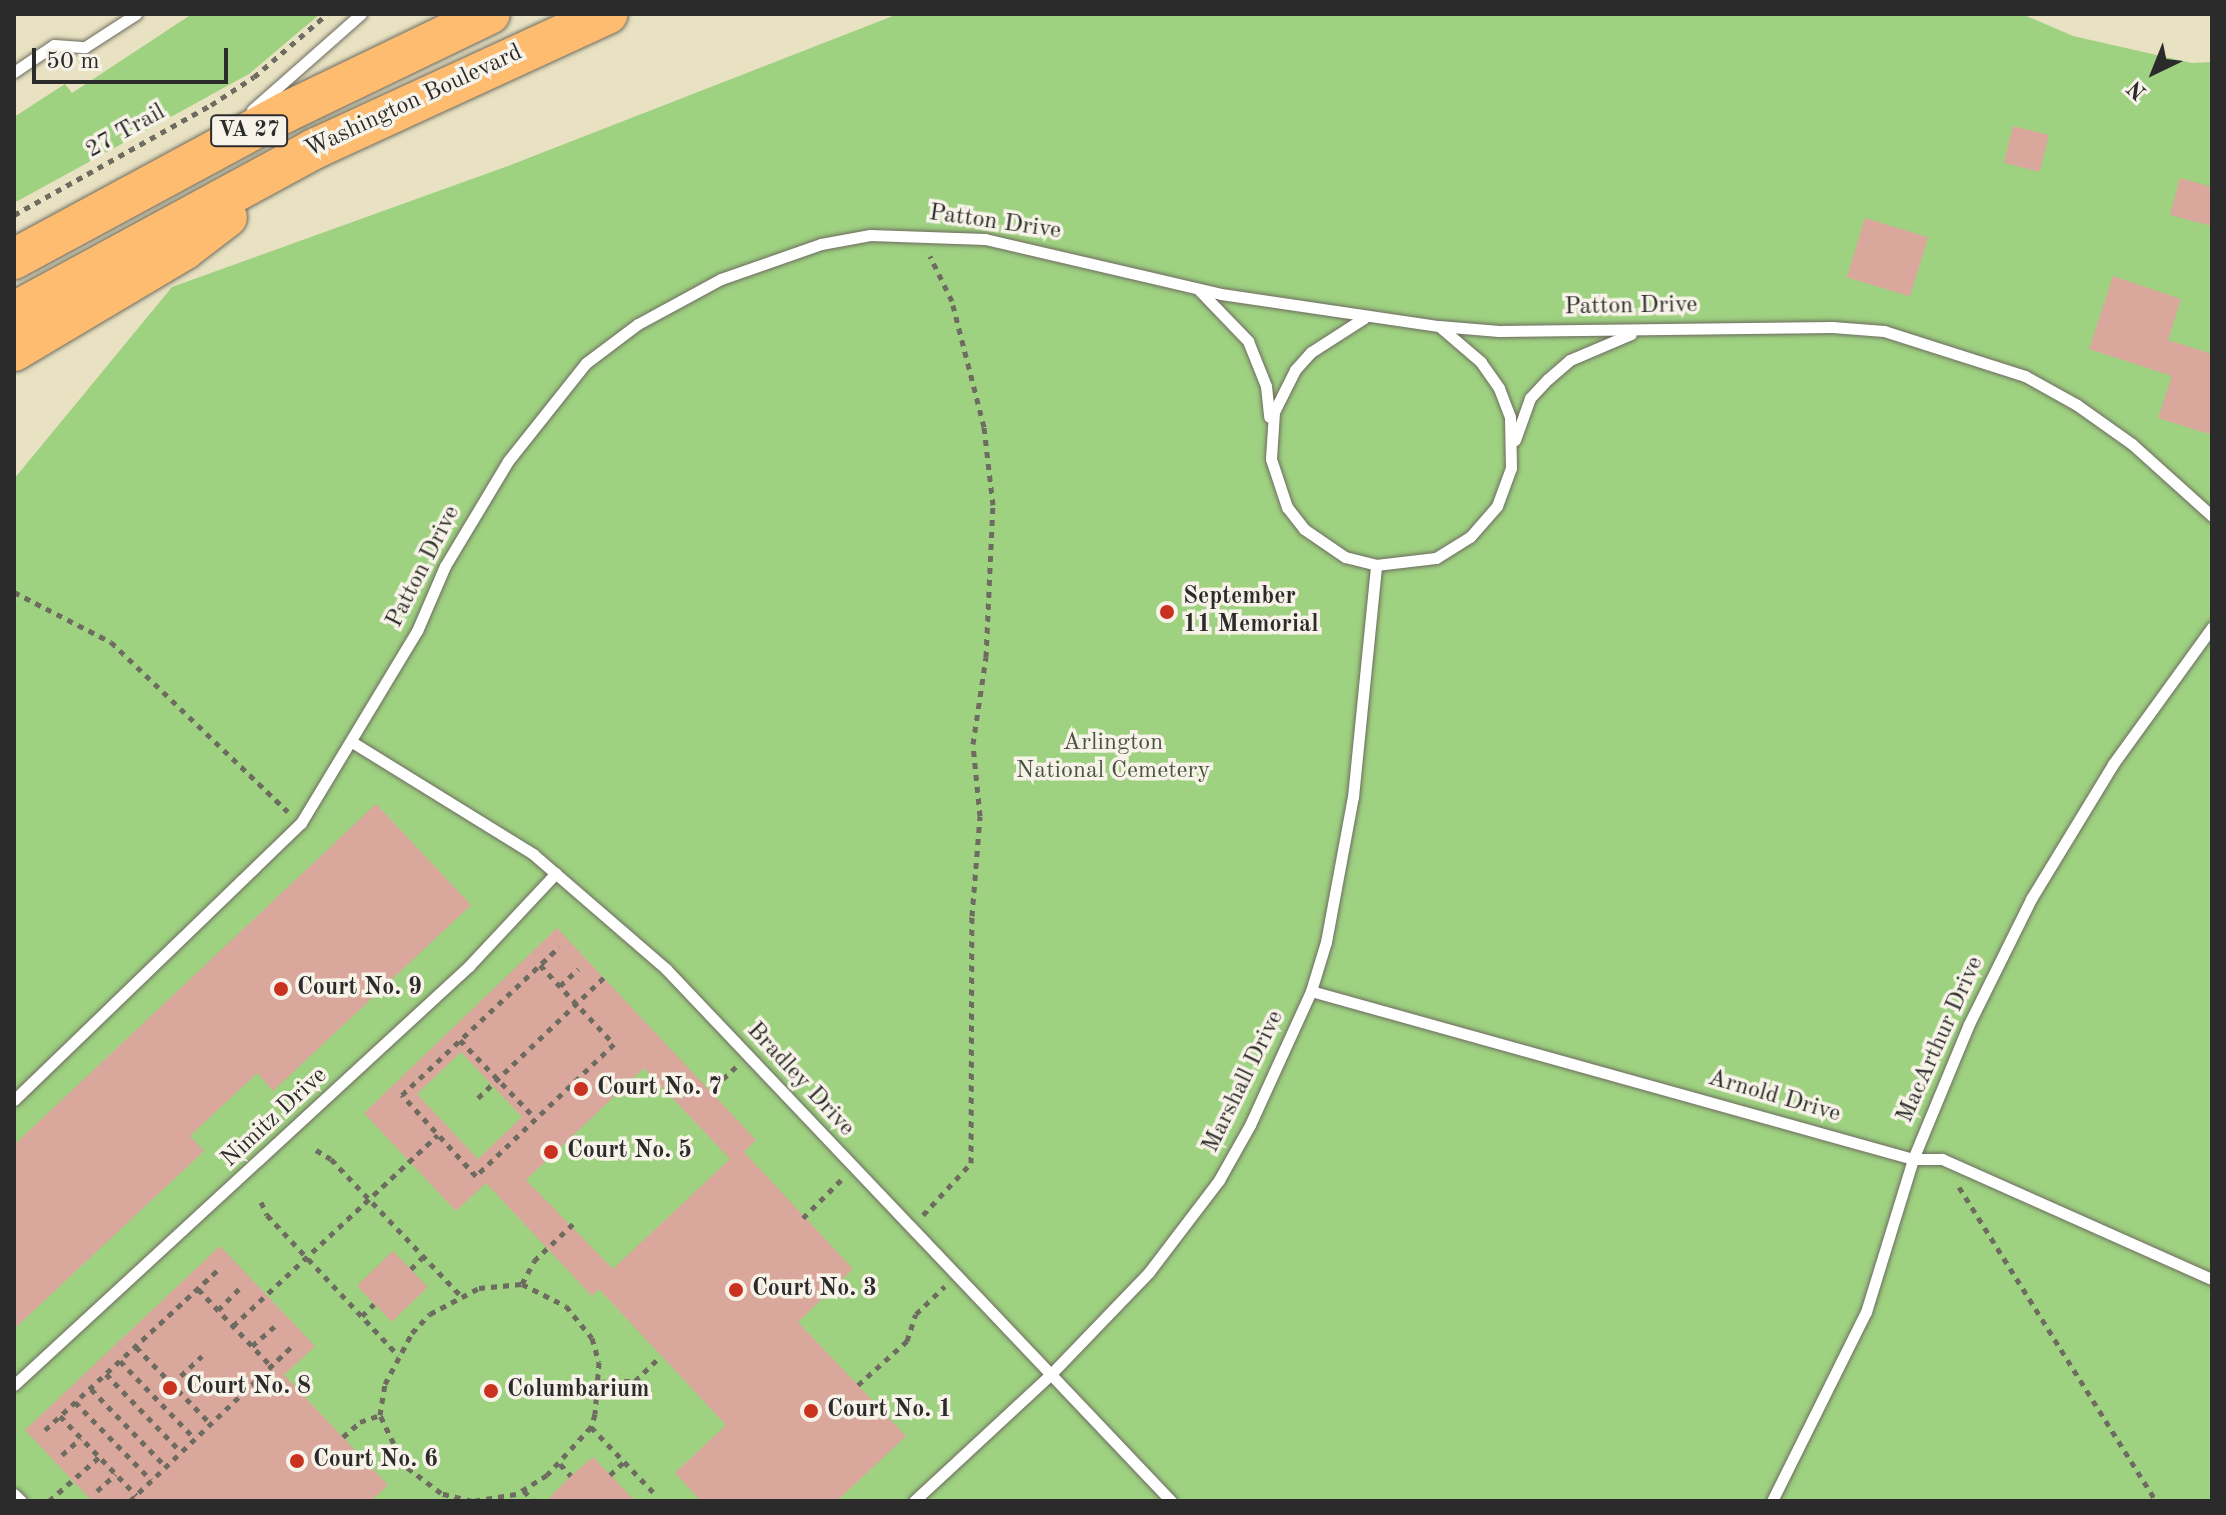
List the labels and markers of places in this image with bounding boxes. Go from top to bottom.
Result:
place label: September 11 Memorial [1183,584,1319,640]
marker: September 11 Memorial [1158,603,1176,621]
place label: Court No. 9 [297,975,422,1003]
marker: Court No. 9 [272,980,290,998]
place label: Court No. 7 [597,1075,722,1103]
marker: Court No. 7 [572,1080,590,1098]
place label: Court No. 5 [567,1138,692,1166]
marker: Court No. 5 [542,1143,560,1161]
place label: Court No. 3 [752,1276,877,1304]
marker: Court No. 3 [727,1281,745,1299]
place label: Court No. 8 [186,1374,311,1402]
place label: Columbarium [507,1377,650,1405]
marker: Court No. 8 [161,1379,179,1397]
marker: Columbarium [482,1382,500,1400]
place label: Court No. 1 [827,1397,952,1425]
marker: Court No. 1 [802,1402,820,1420]
place label: Court No. 6 [313,1447,438,1475]
marker: Court No. 6 [288,1452,306,1470]

